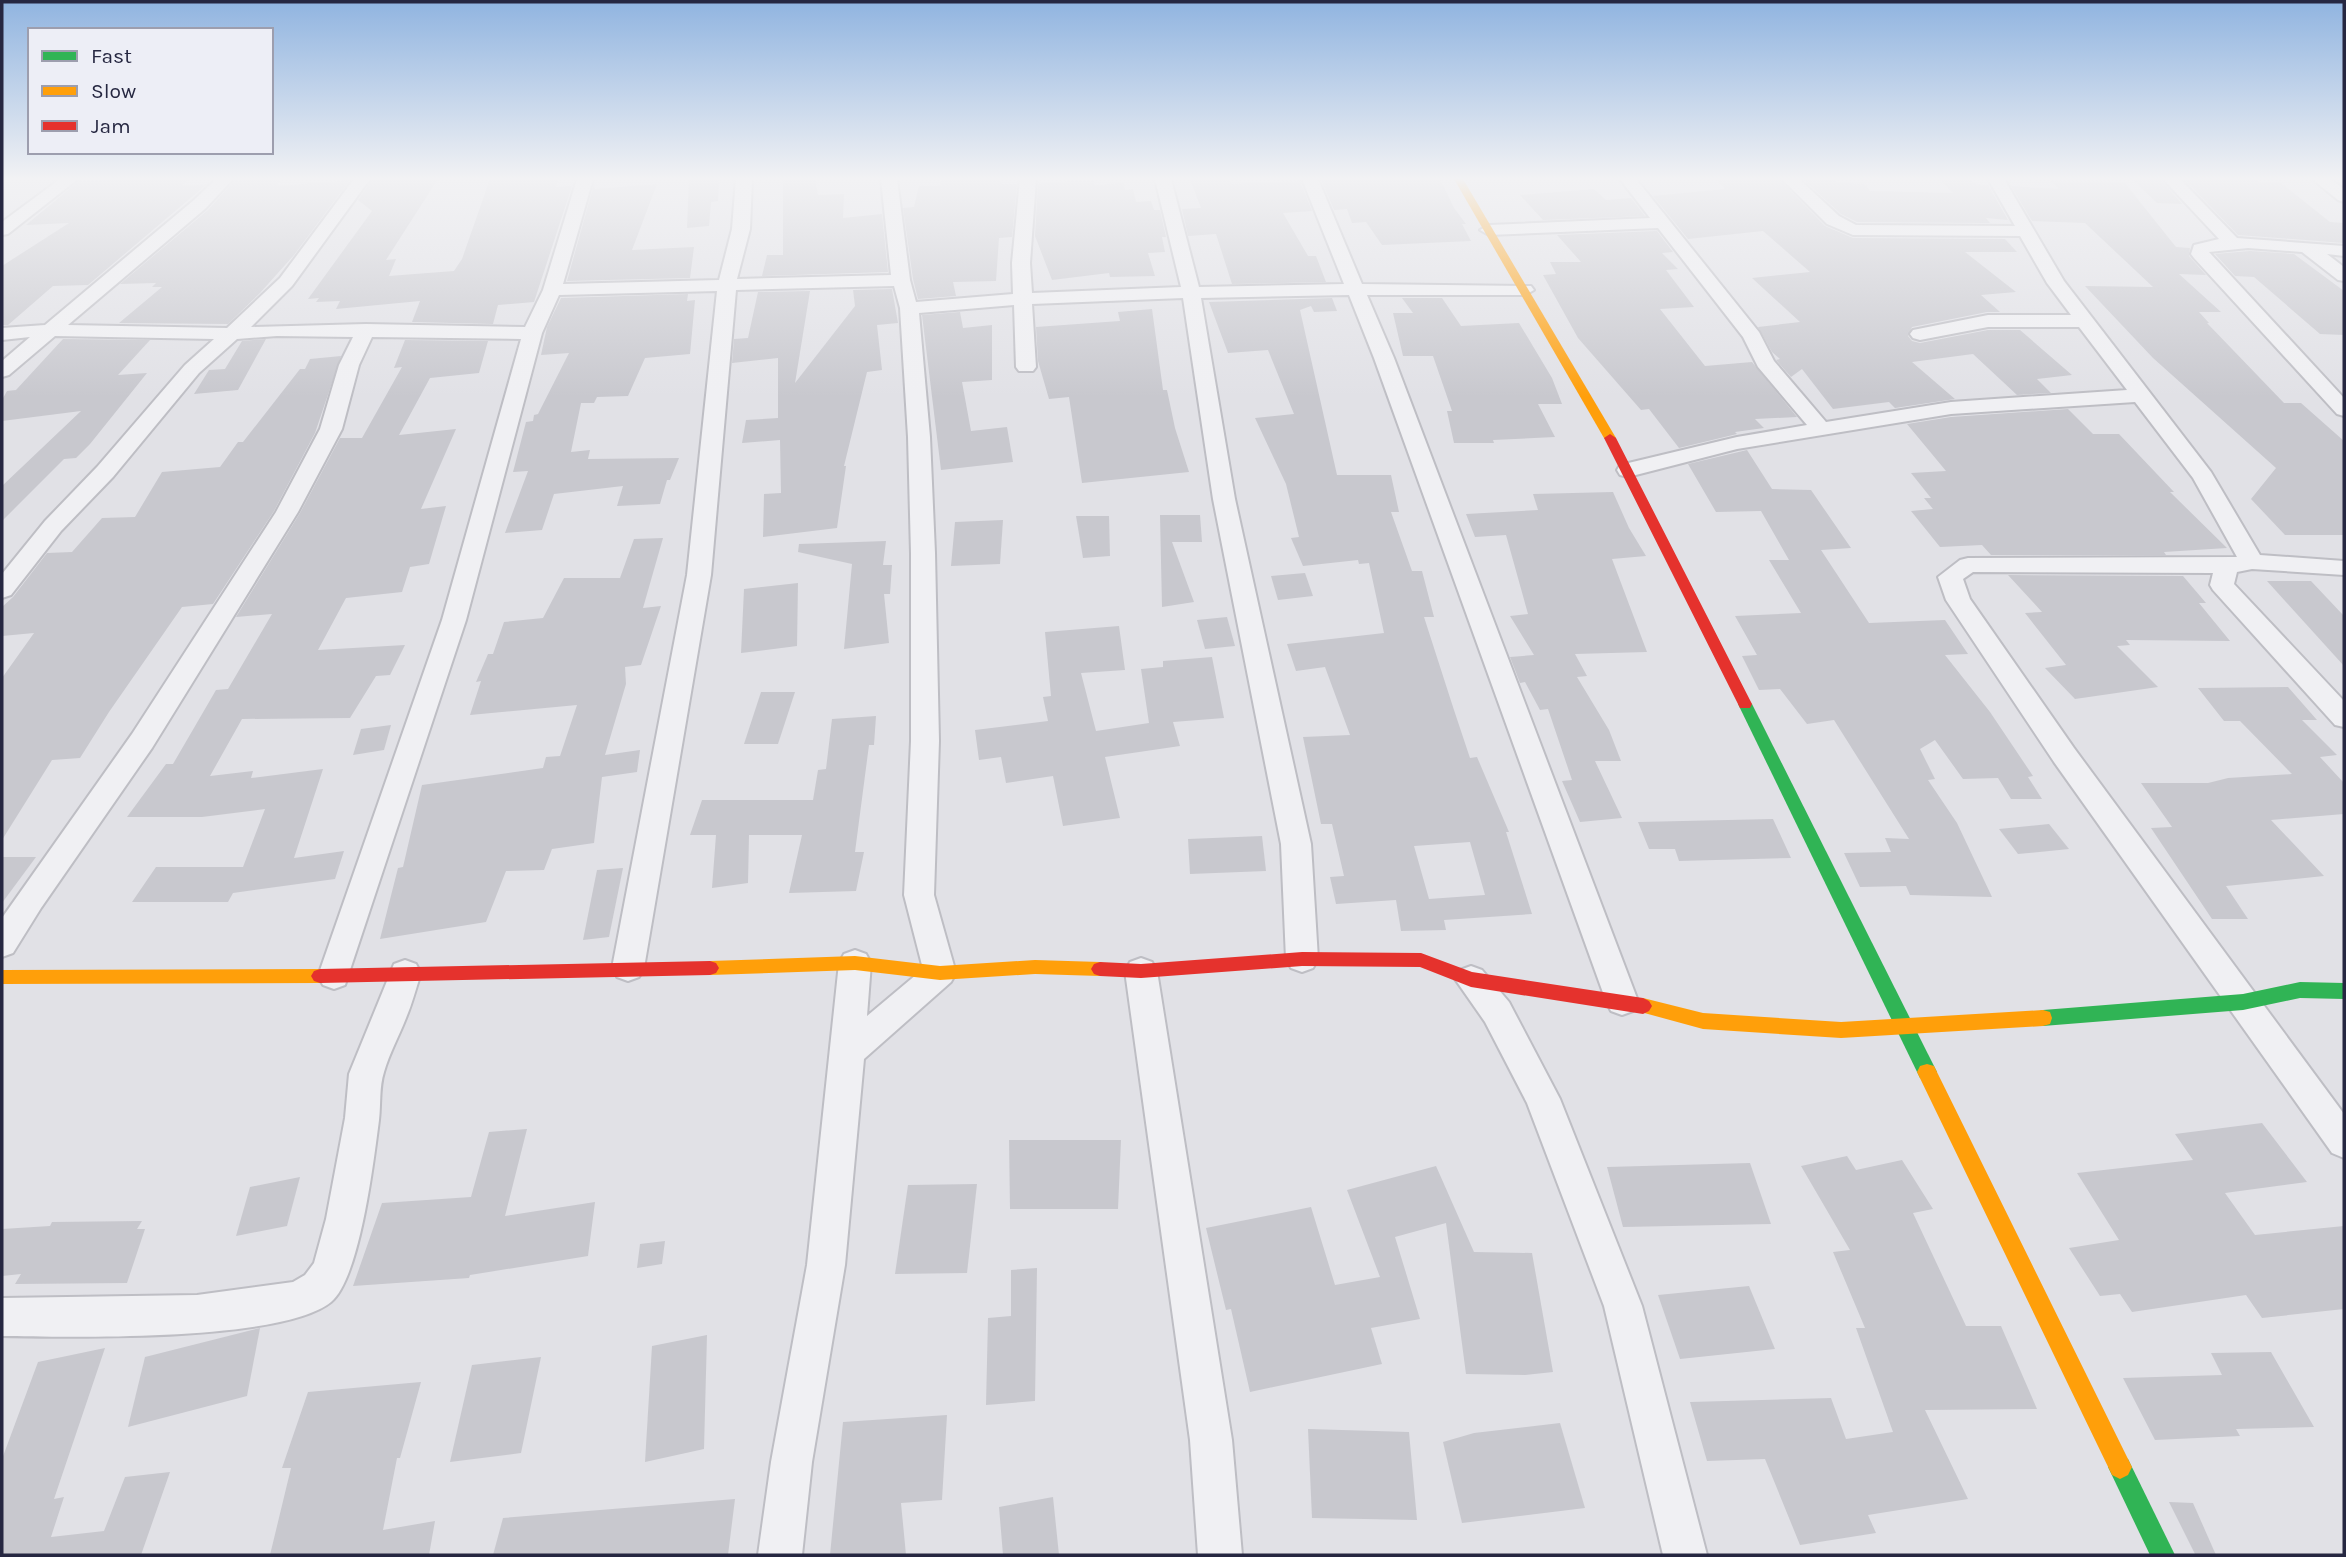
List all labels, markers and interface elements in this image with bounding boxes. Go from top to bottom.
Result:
legend [28,28,273,154]
text: Fast [91,44,132,68]
text: Slow [91,79,136,103]
text: Jam [91,114,131,138]

